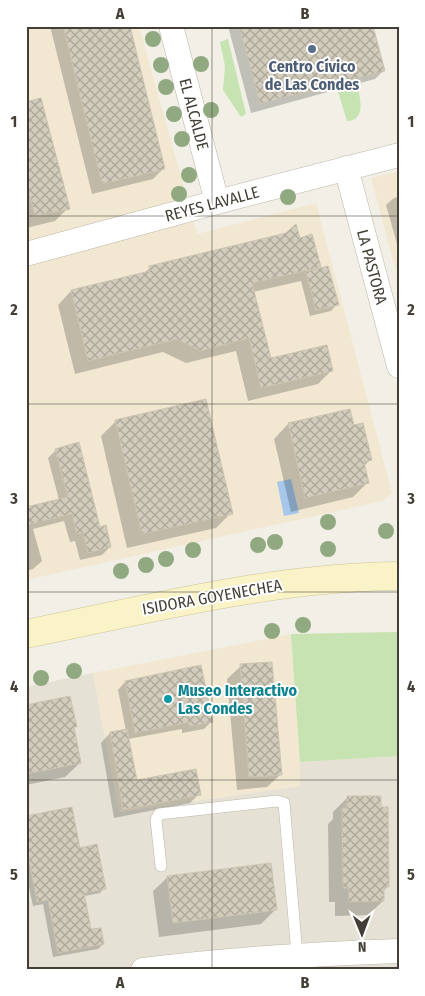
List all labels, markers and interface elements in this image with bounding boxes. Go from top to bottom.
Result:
text: A [115,4,125,23]
text: B [301,4,310,23]
marker: Centro Cívico de Las Condes [306,43,318,55]
place label: Centro Cívico de Las Condes [265,57,359,94]
street label: EL ALCALDE [175,76,213,152]
text: 1 [11,112,17,131]
text: 1 [408,112,414,131]
street label: REYES LAVALLE [163,182,261,226]
street label: LA PASTORA [353,227,391,307]
text: 2 [9,300,18,319]
text: 2 [406,300,415,319]
text: 3 [9,489,18,508]
text: 3 [406,489,415,508]
street label: ISIDORA GOYENECHEA [141,575,284,619]
text: 4 [10,677,18,696]
text: 4 [407,677,415,696]
place label: Museo Interactivo Las Condes [178,681,297,718]
marker: Museo Interactivo Las Condes [162,693,174,705]
text: 5 [10,865,18,884]
text: 5 [407,865,415,884]
north arrow [338,908,388,958]
text: N [358,938,367,955]
text: A [115,973,125,992]
text: B [301,973,310,992]

